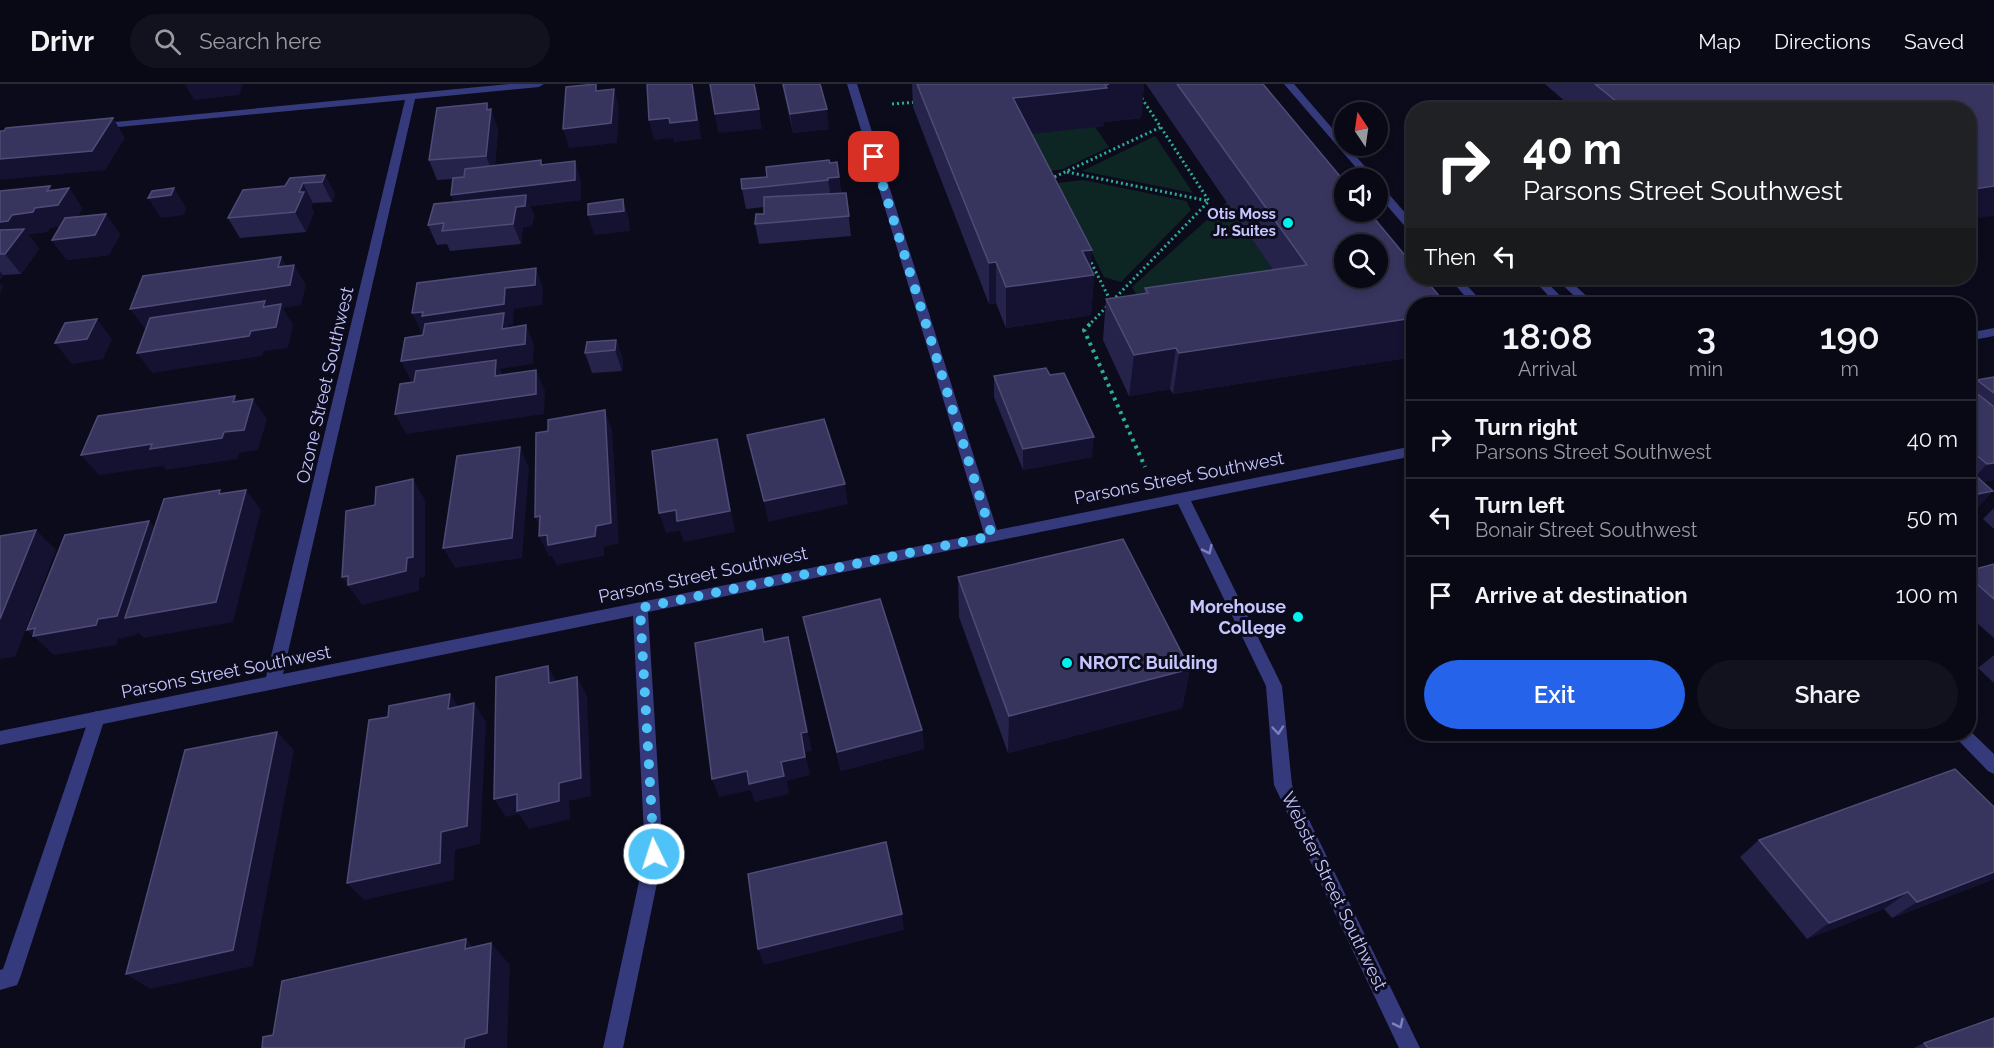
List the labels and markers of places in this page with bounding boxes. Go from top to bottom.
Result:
pin [848,131,899,182]
place label: Otis Moss Jr. Suites [1207,205,1276,240]
marker: Otis Moss Jr. Suites [1281,216,1295,230]
place label: Morehouse College [1189,596,1286,638]
marker: Morehouse College [1291,610,1305,624]
place label: NROTC Building [1079,652,1218,673]
marker: NROTC Building [1060,656,1074,670]

